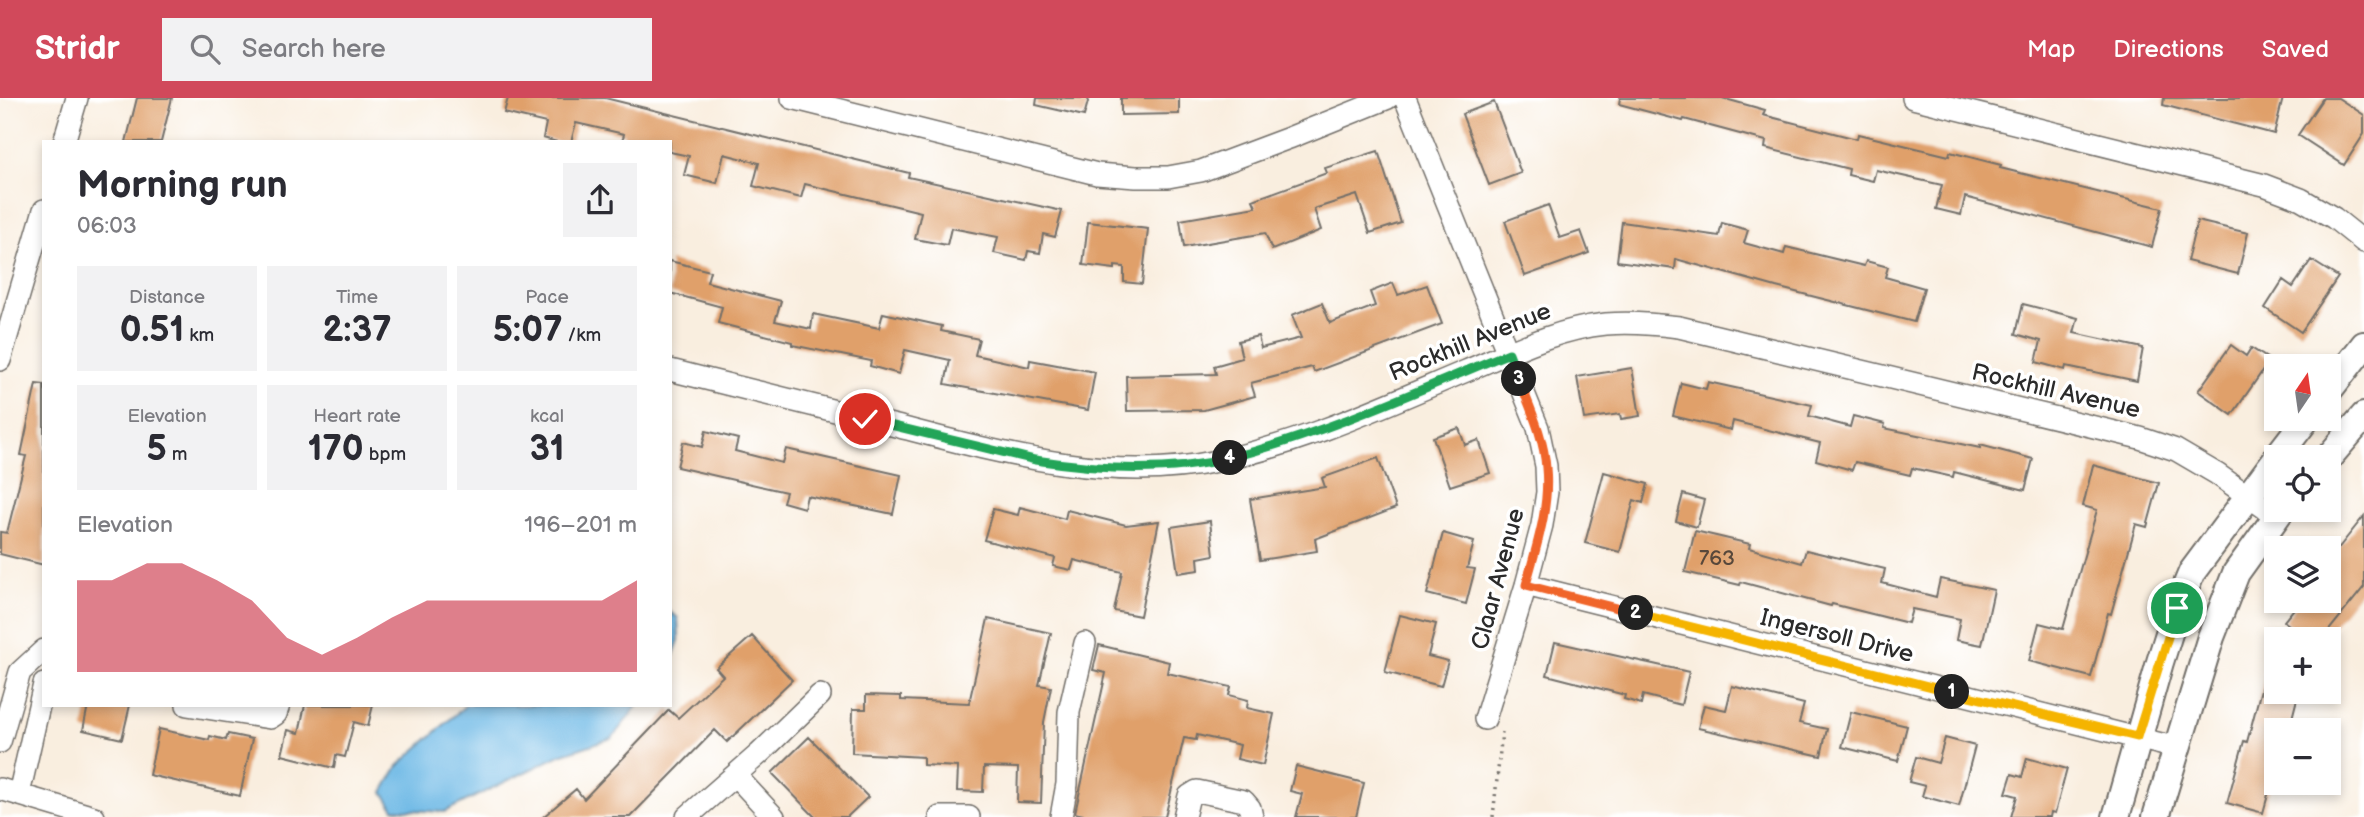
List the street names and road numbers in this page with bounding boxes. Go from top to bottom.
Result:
street label: Rockhill Avenue [1385,296,1555,388]
street label: Rockhill Avenue [1969,358,2143,424]
street label: Claar Avenue [1465,505,1531,653]
street label: Ingersoll Drive [1757,603,1917,669]

